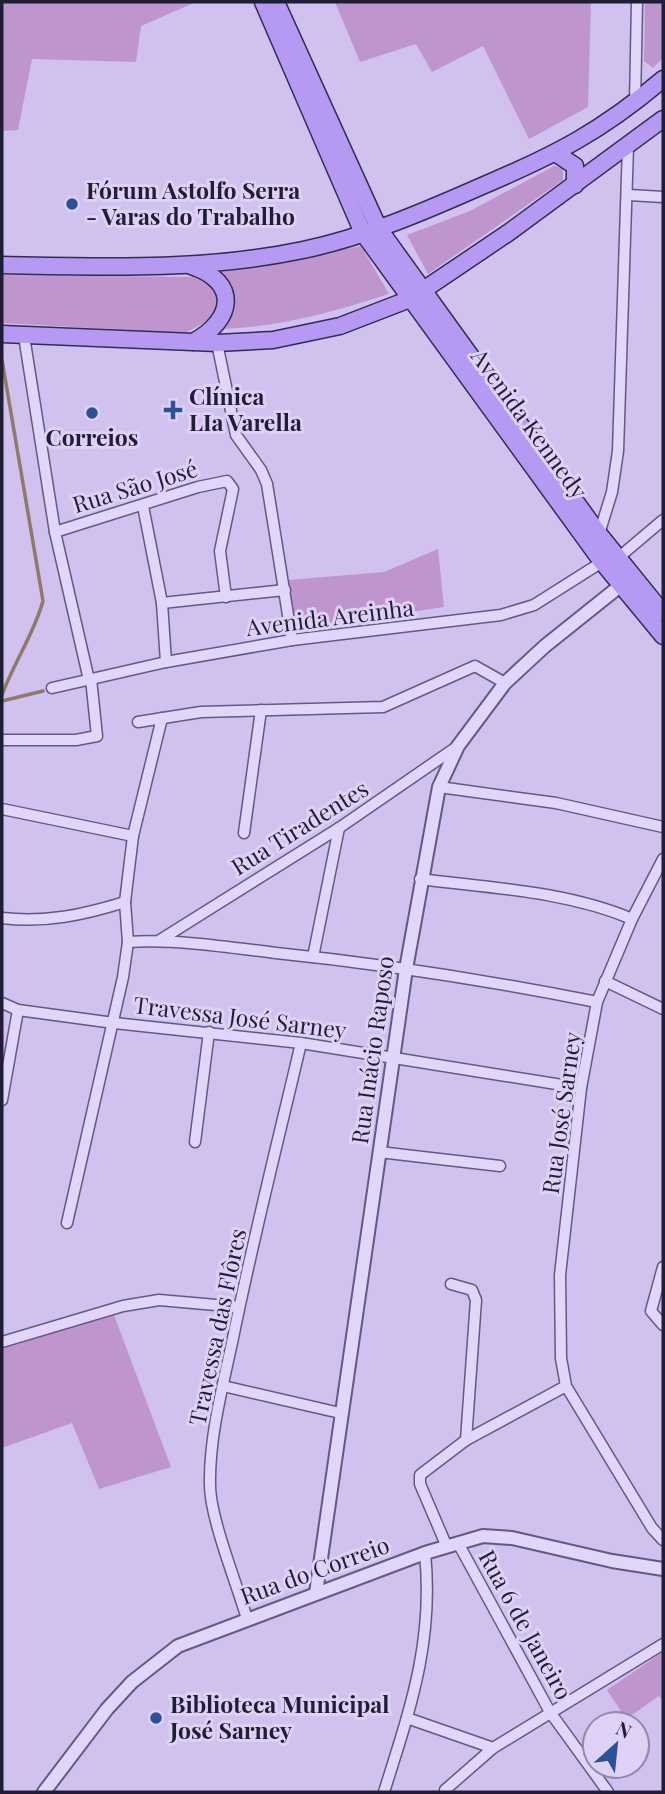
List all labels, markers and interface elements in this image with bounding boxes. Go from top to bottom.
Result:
place label: Fórum Astolfo Serra - Varas do Trabalho [86,174,300,231]
marker: Fórum Astolfo Serra - Varas do Trabalho [64,196,80,212]
street label: Avenida Kennedy [465,341,595,505]
place label: Clínica LIa Varella [189,380,302,437]
marker: Clínica LIa Varella [163,400,183,420]
marker: Correios [84,405,100,421]
place label: Correios [46,421,138,452]
street label: Rua São José [68,452,201,519]
street label: Avenida Areinha [243,591,416,642]
street label: Rua Tiradentes [225,772,374,881]
street label: Rua Inácio Raposo [343,954,400,1146]
street label: Travessa José Sarney [132,988,349,1045]
street label: Rua José Sarney [534,1029,587,1196]
street label: Travessa das Flôres [181,1225,253,1428]
street label: Rua do Correio [236,1528,393,1611]
street label: Rua 6 de Janeiro [472,1544,580,1705]
place label: Biblioteca Municipal José Sarney [169,1688,389,1745]
marker: Biblioteca Municipal José Sarney [148,1710,164,1726]
north arrow [581,1710,651,1780]
text: N [612,1714,636,1744]

